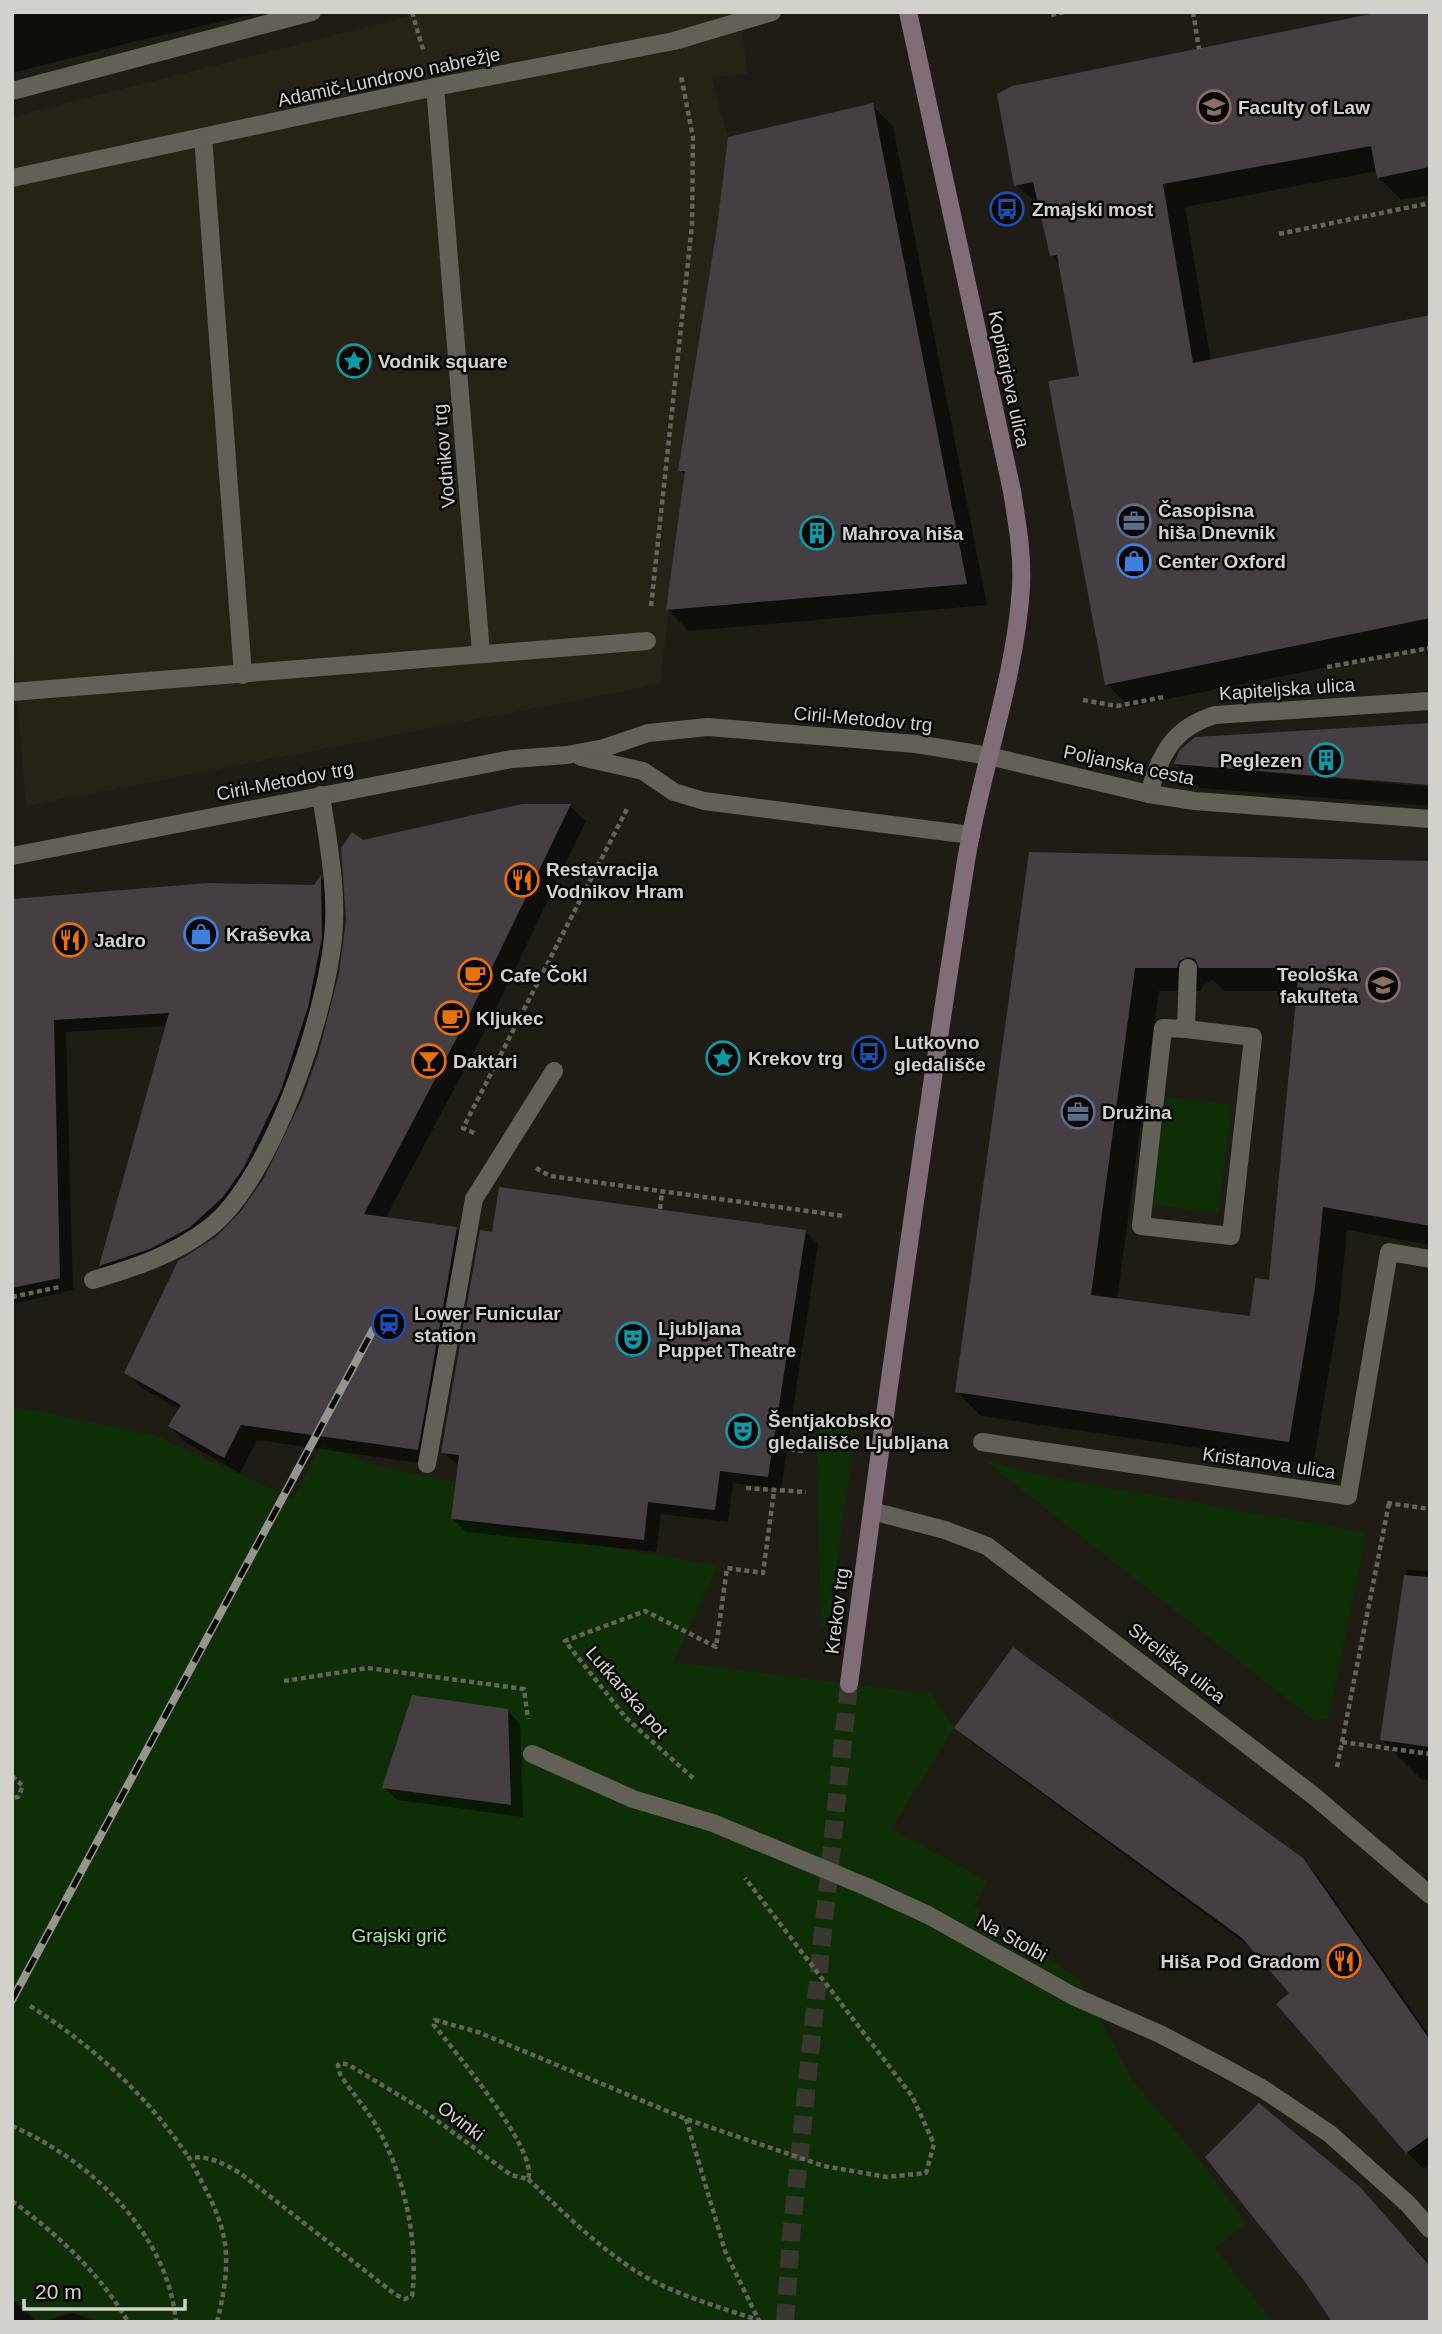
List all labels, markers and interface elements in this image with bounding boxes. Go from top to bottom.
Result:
street label: Adamič-Lundrovo nabrežje [276,43,502,111]
school or university icon: Faculty of Law [1195,88,1233,126]
place label: Faculty of Law [1238,97,1370,118]
bus stop icon: Zmajski most [988,190,1026,228]
place label: Zmajski most [1032,199,1154,220]
street label: Kopitarjeva ulica [984,309,1034,450]
place icon: Vodnik square [335,342,373,380]
place label: Vodnik square [378,351,508,372]
street label: Vodnikov trg [429,403,459,509]
place label: Časopisna hiša Dnevnik [1158,500,1276,543]
office icon: Časopisna hiša Dnevnik [1115,502,1153,540]
building icon: Mahrova hiša [798,514,836,552]
place label: Mahrova hiša [842,523,964,544]
shop icon: Center Oxford [1115,542,1153,580]
place label: Center Oxford [1158,551,1286,572]
street label: Kapiteljska ulica [1218,674,1356,704]
street label: Ciril-Metodov trg [793,702,933,736]
street label: Poljanska cesta [1062,741,1197,789]
building icon: Peglezen [1307,741,1345,779]
place label: Peglezen [1220,750,1302,771]
street label: Ciril-Metodov trg [215,757,355,805]
place label: Restavracija Vodnikov Hram [546,859,684,902]
restaurant icon: Restavracija Vodnikov Hram [503,861,541,899]
shop icon: Kraševka [182,915,220,953]
restaurant icon: Jadro [51,921,89,959]
place label: Kraševka [226,924,311,945]
place label: Jadro [94,930,146,951]
cafe icon: Cafe Čokl [456,956,494,994]
place label: Teološka fakulteta [1277,964,1358,1007]
place label: Cafe Čokl [500,965,588,986]
school or university icon: Teološka fakulteta [1364,966,1402,1004]
cafe icon: Kljukec [433,999,471,1037]
place label: Kljukec [476,1008,544,1029]
place label: Lutkovno gledališče [894,1032,986,1075]
bus stop icon: Lutkovno gledališče [850,1034,888,1072]
place icon: Krekov trg [704,1039,742,1077]
bar icon: Daktari [410,1042,448,1080]
place label: Krekov trg [748,1048,843,1069]
place label: Daktari [453,1051,517,1072]
office icon: Družina [1059,1093,1097,1131]
place label: Družina [1102,1102,1172,1123]
place label: Lower Funicular station [414,1303,561,1346]
station icon: Lower Funicular station [370,1305,408,1343]
place label: Ljubljana Puppet Theatre [658,1318,796,1361]
theatre icon: Ljubljana Puppet Theatre [614,1320,652,1358]
place label: Šentjakobsko gledališče Ljubljana [768,1410,949,1453]
theatre icon: Šentjakobsko gledališče Ljubljana [724,1412,762,1450]
street label: Kristanova ulica [1201,1443,1337,1483]
street label: Krekov trg [821,1567,853,1655]
street label: Streliška ulica [1124,1619,1230,1708]
street label: Lutkarska pot [582,1642,673,1742]
street label: Na Stolbi [973,1910,1051,1966]
park label: Grajski grič [351,1925,447,1946]
restaurant icon: Hiša Pod Gradom [1325,1942,1363,1980]
place label: Hiša Pod Gradom [1161,1951,1320,1972]
street label: Ovinki [434,2097,488,2145]
scale bar [24,2268,186,2312]
text: 20 m [35,2280,82,2303]

